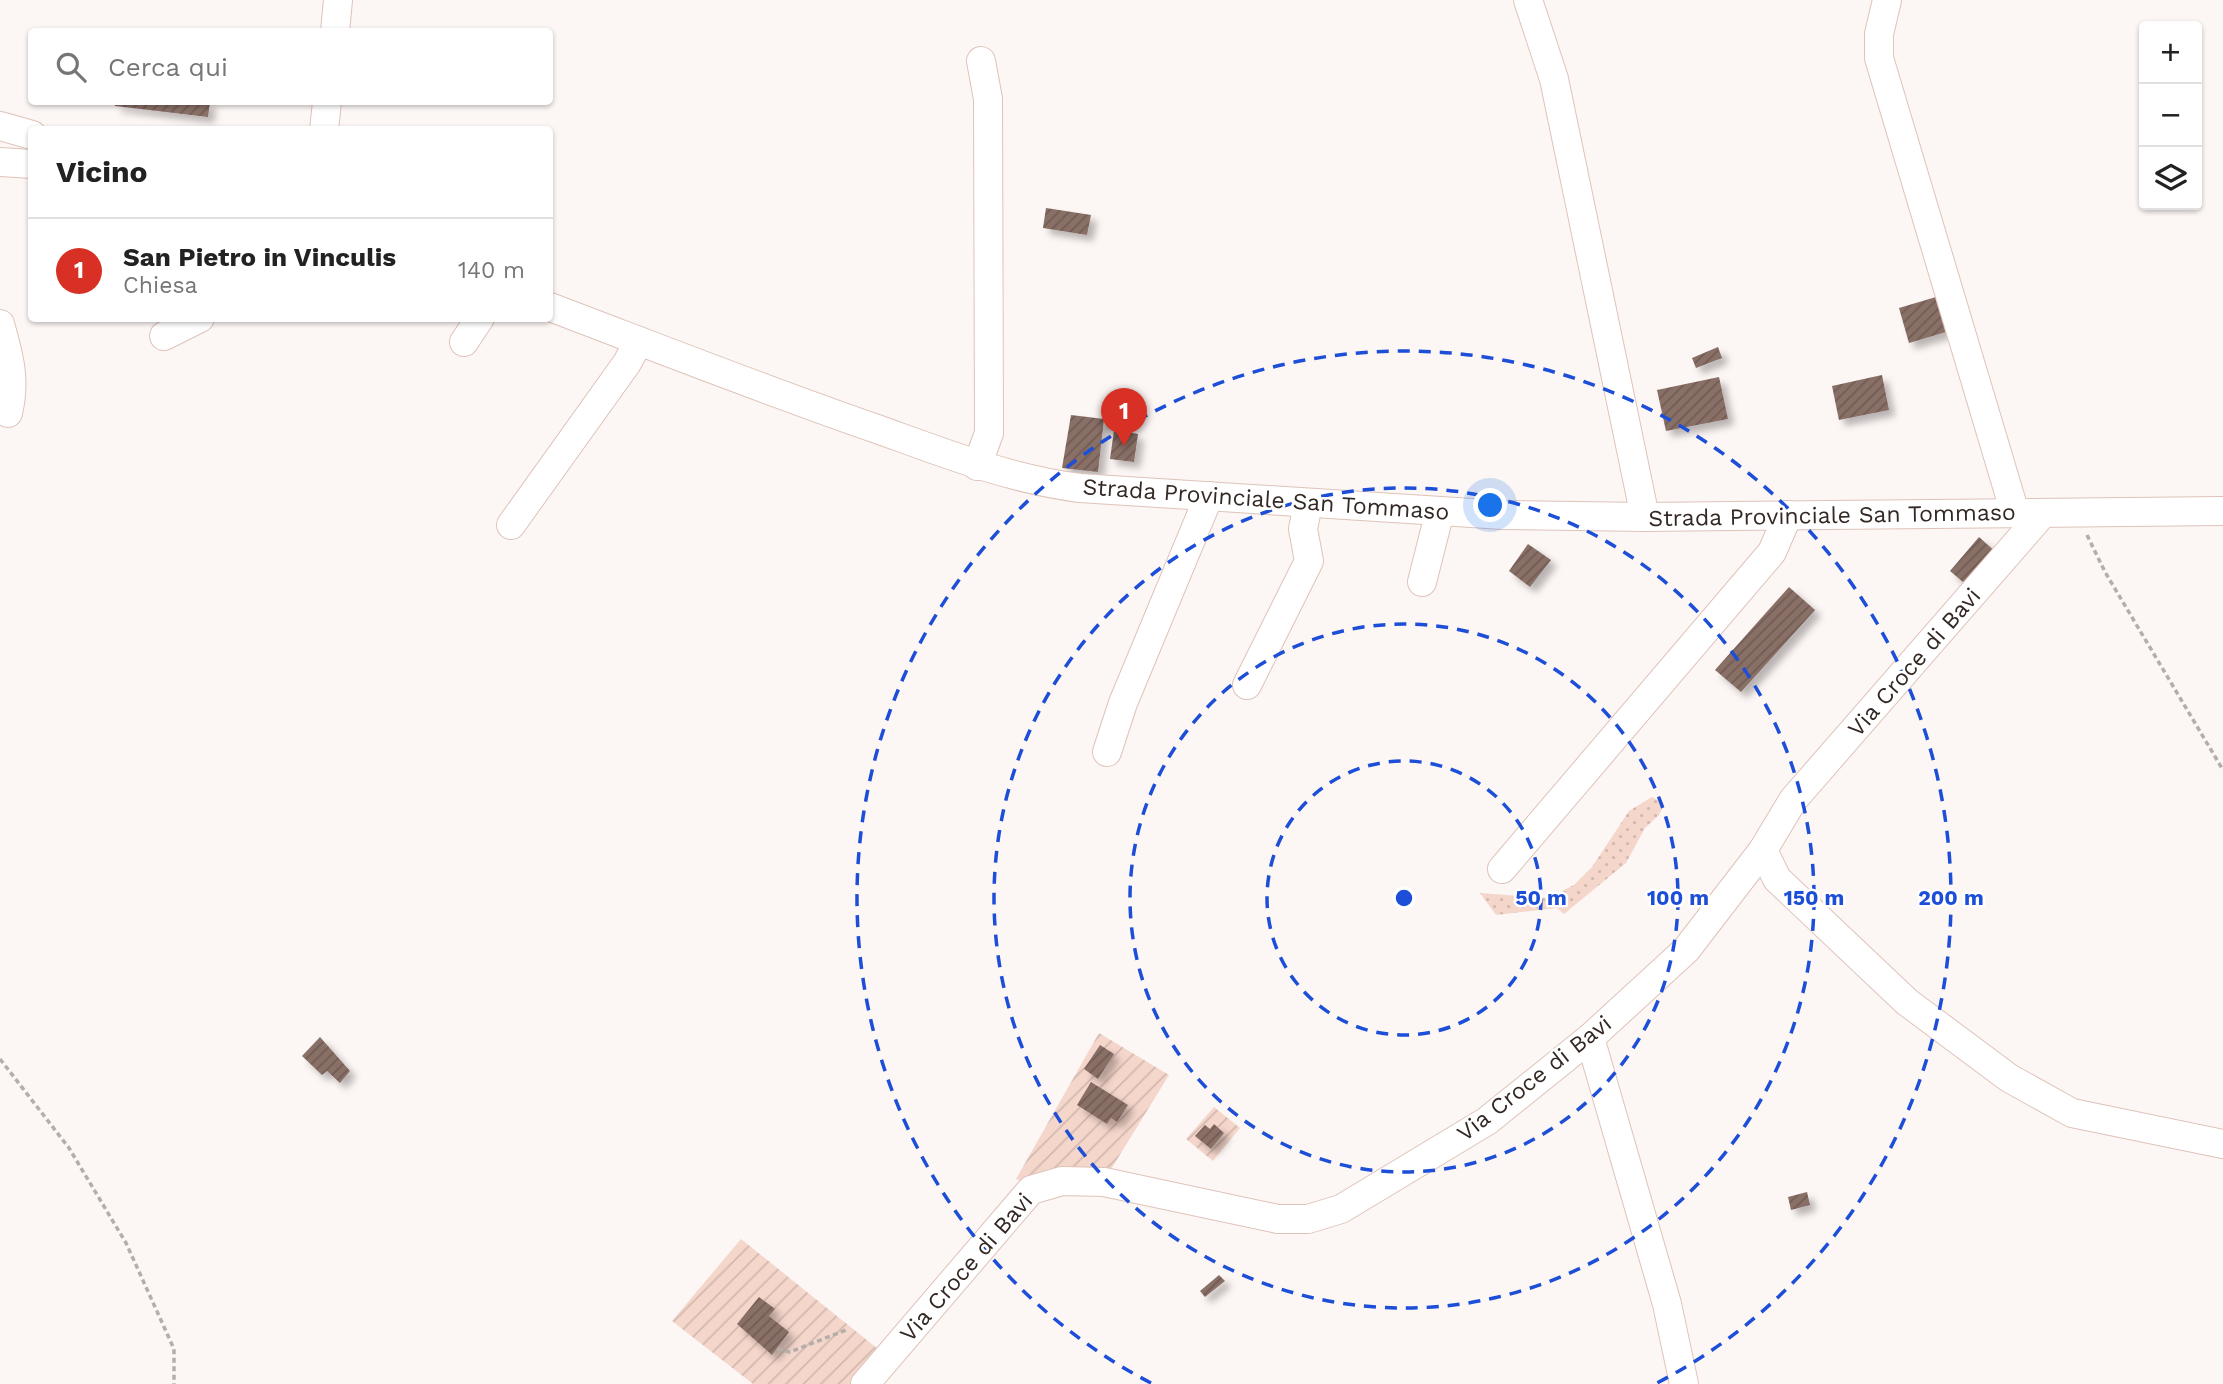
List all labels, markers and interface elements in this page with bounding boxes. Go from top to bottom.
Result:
map controls [2139,21,2202,210]
button: + [2139,21,2202,84]
search box [28,28,553,105]
icon: search [52,48,90,86]
text: Cerca qui [108,52,228,82]
button: − [2139,84,2202,147]
button: layers [2139,147,2202,210]
text: Vicino [56,154,148,189]
text: San Pietro in Vinculis [123,242,396,272]
text: 1 [74,257,84,284]
text: 140 m [458,257,525,284]
text: Chiesa [123,272,198,299]
pin: 1 [1101,388,1147,446]
street label: Strada Provinciale San Tommaso [1082,473,1450,526]
your location [1473,488,1507,522]
street label: Strada Provinciale San Tommaso [1648,499,2016,532]
street label: Via Croce di Bavi [1842,583,1986,742]
text: 50 m [1515,885,1567,910]
text: 100 m [1647,885,1709,910]
text: 150 m [1784,885,1844,910]
text: 200 m [1918,885,1984,910]
centre of rings [1392,886,1416,910]
street label: Via Croce di Bavi [1452,1010,1617,1147]
street label: Via Croce di Bavi [894,1188,1038,1347]

